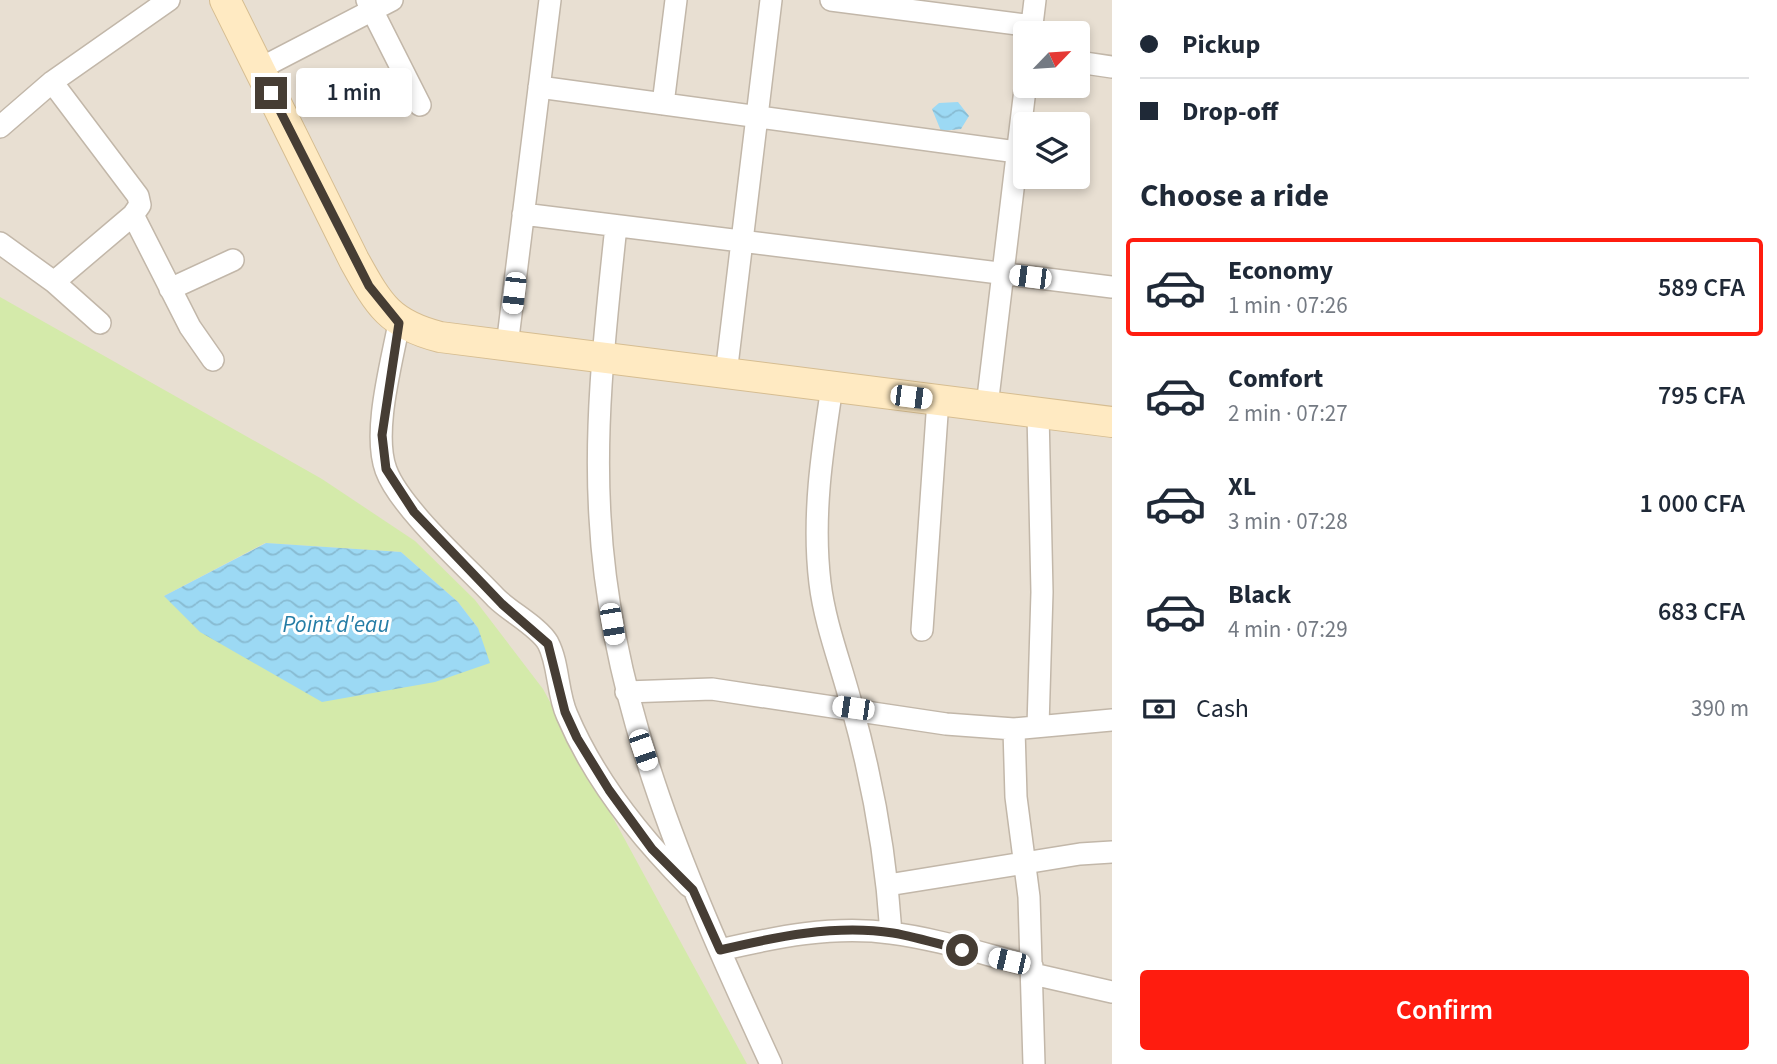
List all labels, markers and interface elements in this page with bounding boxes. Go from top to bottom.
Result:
north arrow [1013,21,1090,98]
map controls [1013,21,1090,189]
text: Pickup [1182,26,1260,63]
callout: 1 min [296,68,411,118]
text: 1 min [327,76,381,109]
route end [255,77,287,109]
text: Drop-off [1182,93,1278,130]
button: layers [1013,112,1090,189]
text: Choose a ride [1140,173,1329,219]
text: Economy [1228,252,1333,289]
icon: car [1144,256,1207,319]
car [1008,264,1053,290]
text: 589 CFA [1658,269,1745,306]
car [502,271,527,315]
text: 1 min · 07:26 [1228,289,1348,322]
text: Comfort [1228,360,1323,397]
icon: car [1144,364,1207,427]
text: 795 CFA [1658,377,1745,414]
car [889,384,934,410]
text: 2 min · 07:27 [1228,397,1348,430]
text: XL [1228,468,1256,505]
icon: car [1144,472,1207,535]
text: 1 000 CFA [1640,485,1745,522]
text: 3 min · 07:28 [1228,505,1348,538]
text: Black [1228,576,1291,613]
icon: car [1144,580,1207,643]
text: 683 CFA [1658,593,1745,630]
car [599,601,626,647]
water label: Point d'eau [283,608,389,641]
text: 4 min · 07:29 [1228,613,1348,646]
icon: cash [1140,690,1178,728]
text: Cash [1196,690,1249,727]
text: 390 m [1691,692,1749,725]
car [831,695,876,721]
car [627,727,660,773]
route start [946,934,978,966]
car [987,946,1032,976]
button: Confirm [1140,970,1749,1050]

